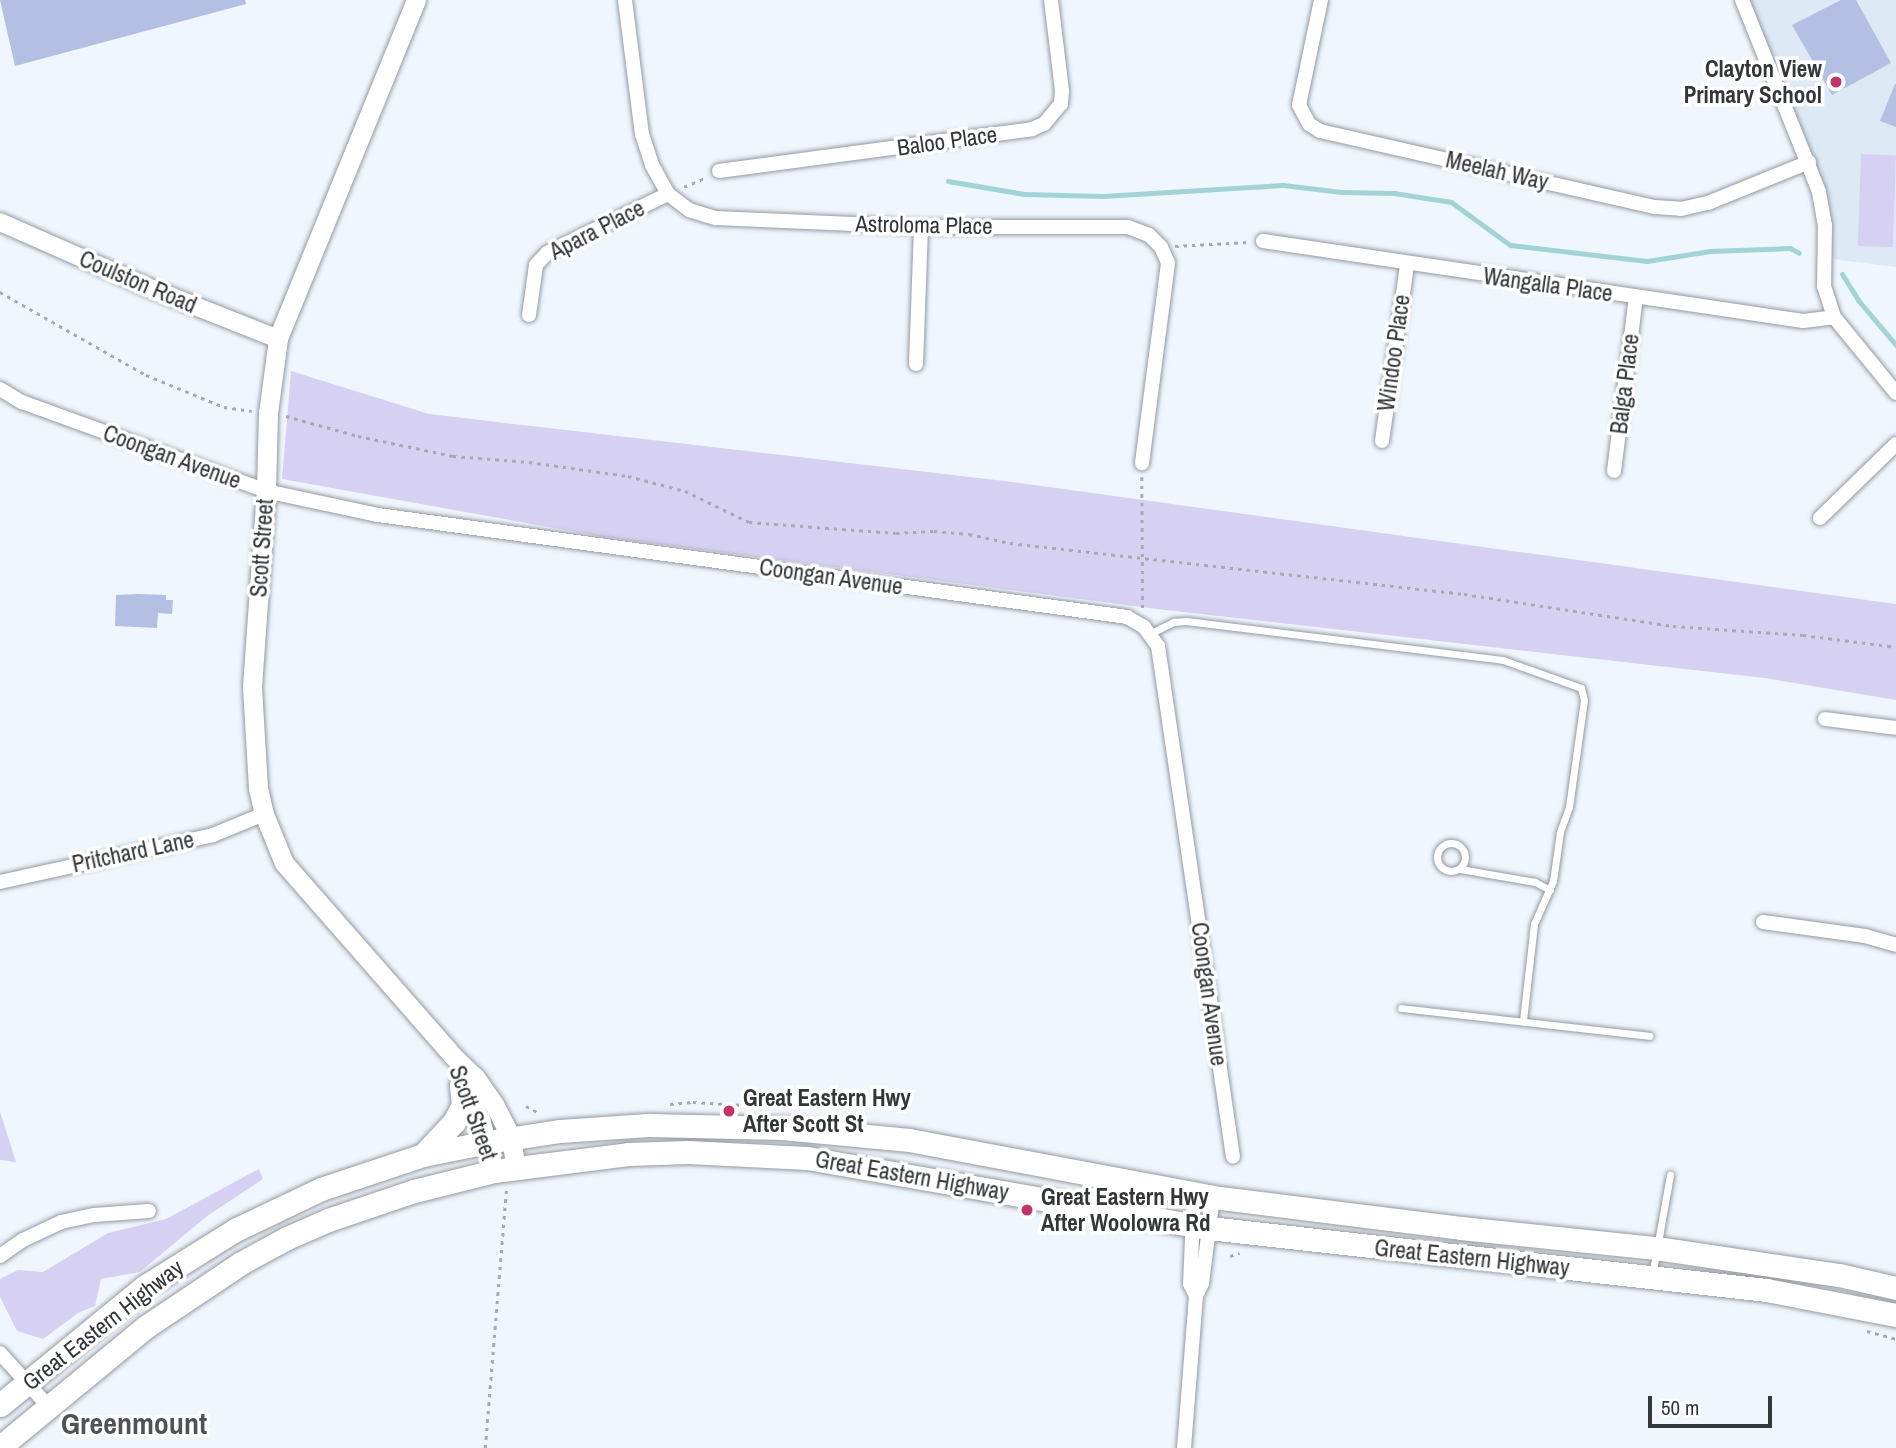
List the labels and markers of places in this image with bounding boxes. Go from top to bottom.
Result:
place label: Clayton View Primary School [1684,55,1822,109]
marker: Clayton View Primary School [1828,74,1844,90]
place label: Great Eastern Hwy After Scott St [743,1084,911,1138]
marker: Great Eastern Hwy After Scott St [721,1103,737,1119]
place label: Great Eastern Hwy After Woolowra Rd [1041,1183,1210,1237]
marker: Great Eastern Hwy After Woolowra Rd [1019,1202,1035,1218]

